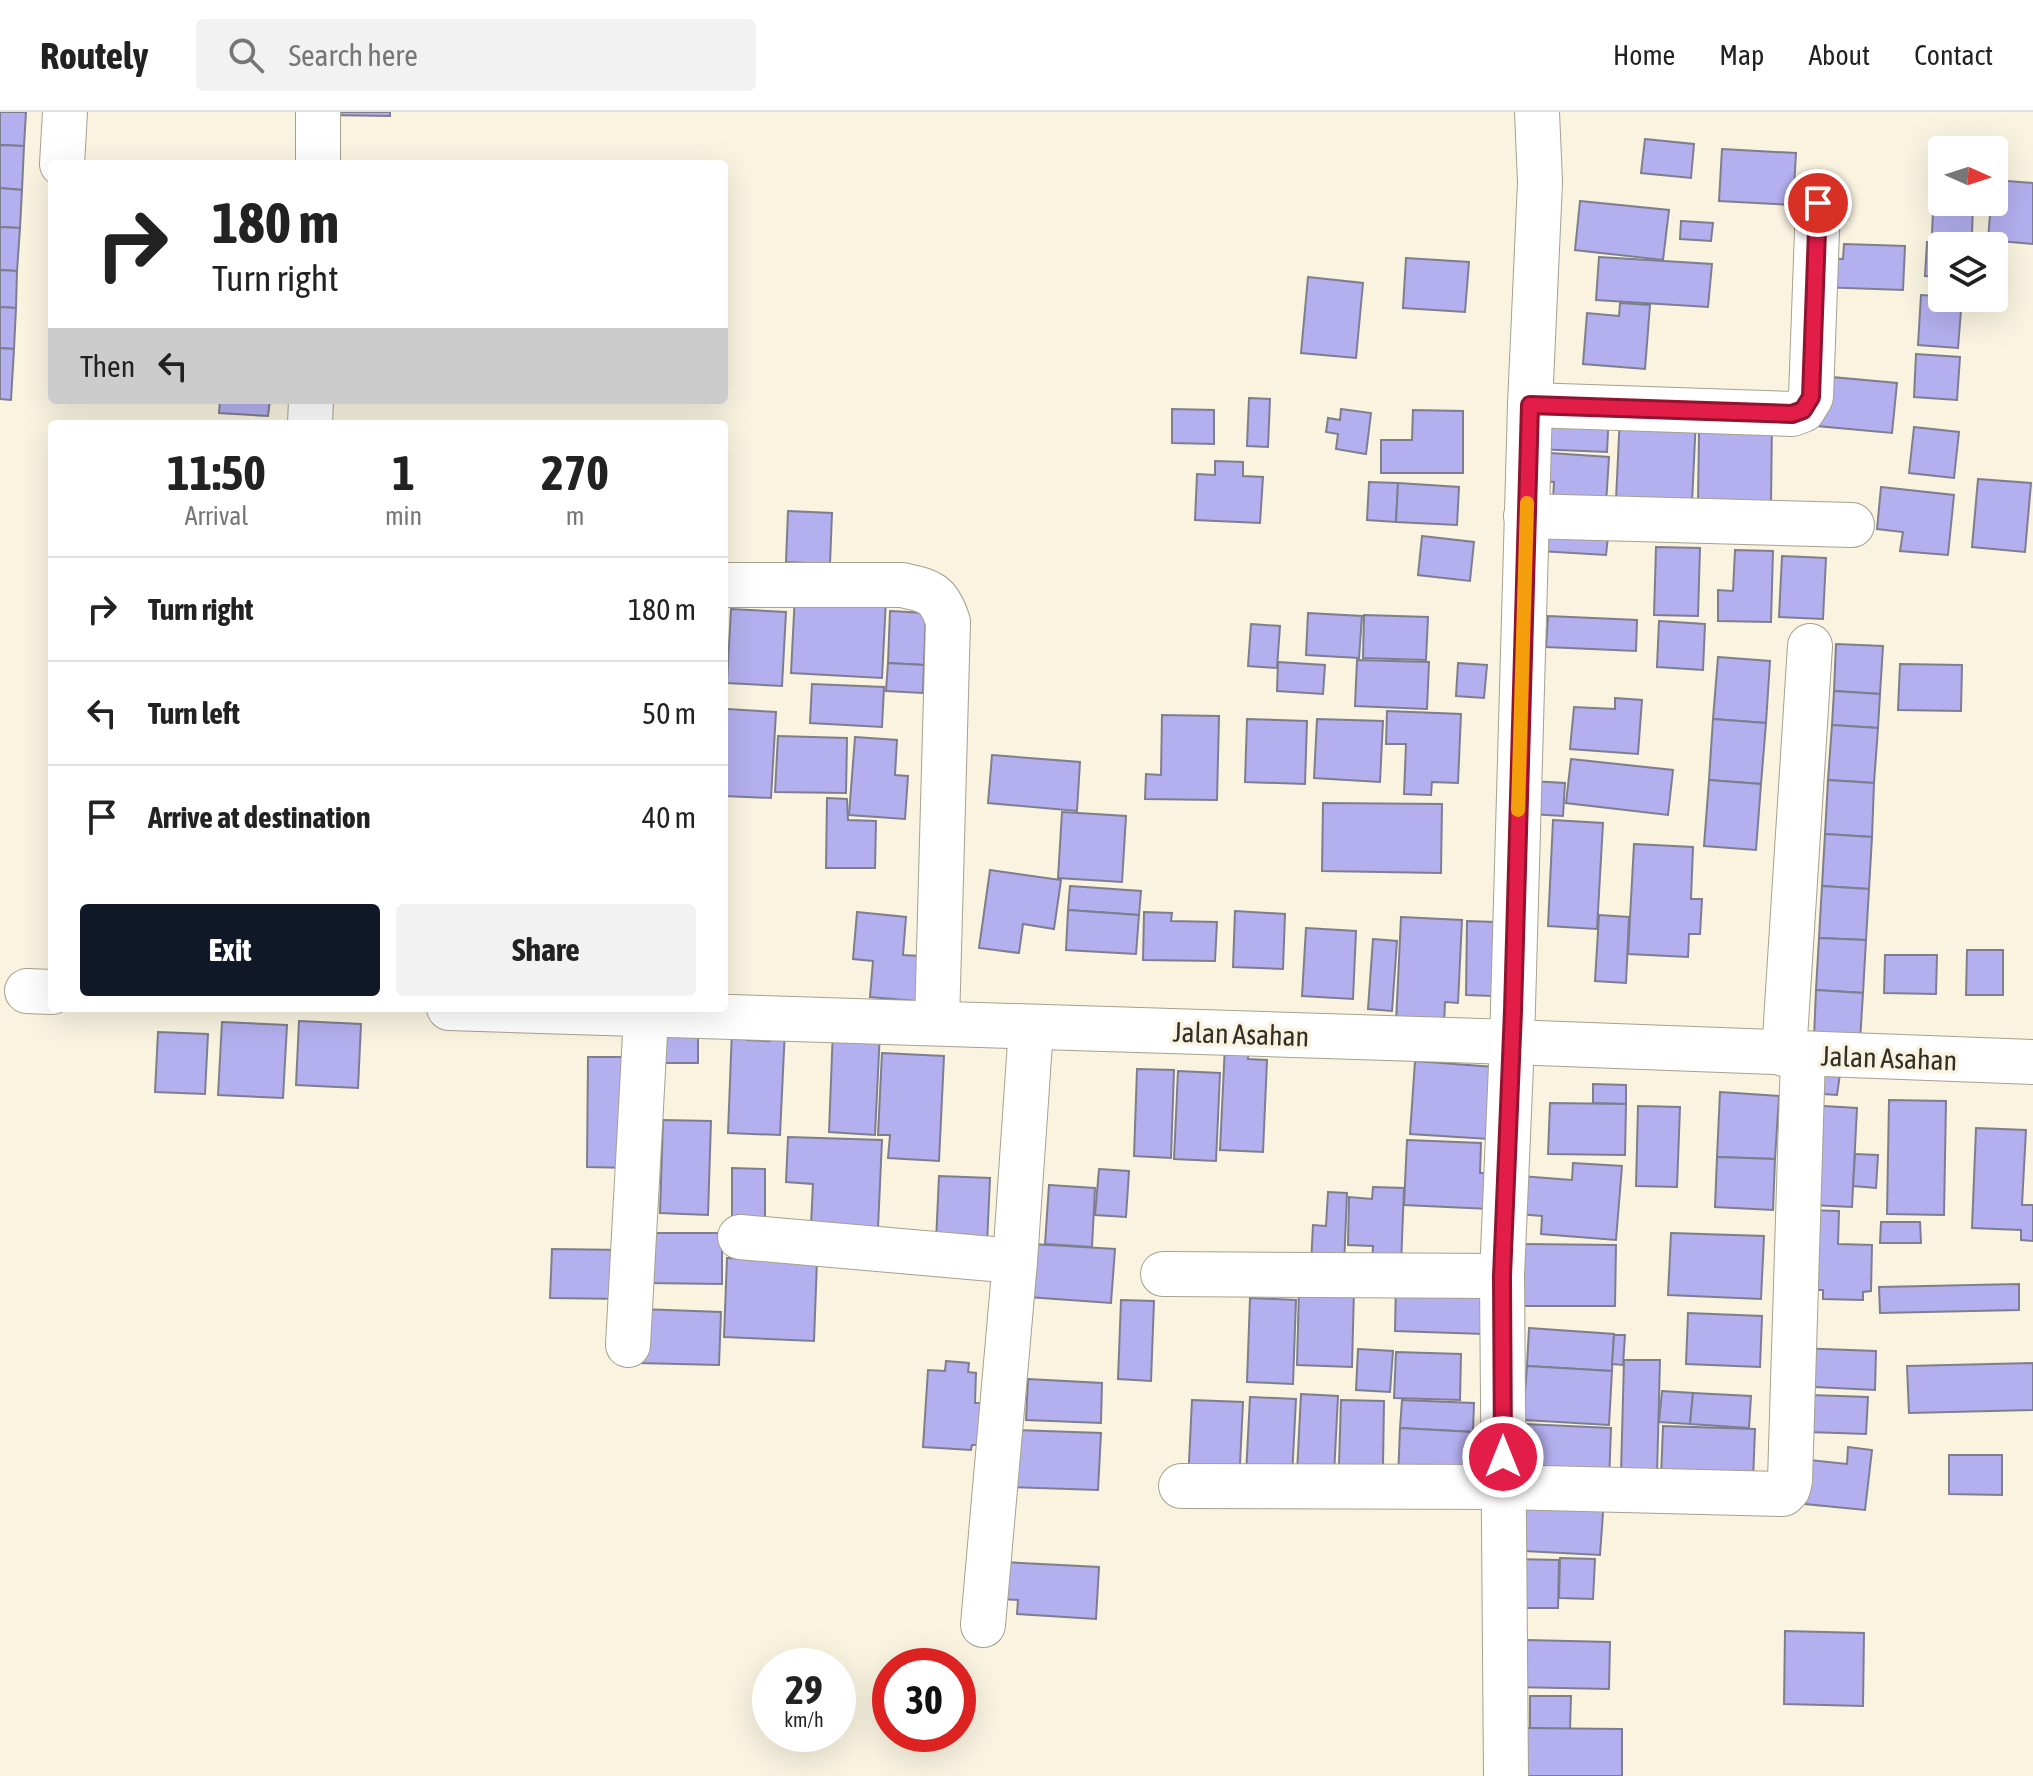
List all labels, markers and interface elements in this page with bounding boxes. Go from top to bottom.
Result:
search box [196,19,756,91]
icon: search [224,33,268,77]
text: Routely [40,34,148,77]
text: Search here [288,38,418,72]
text: Home [1613,39,1675,71]
text: Map [1719,39,1764,71]
text: About [1808,39,1870,71]
text: Contact [1914,39,1993,71]
north arrow [1928,136,2008,216]
map controls [1928,136,2008,312]
pin [1784,169,1852,237]
icon: arrive [1796,181,1840,225]
text: 180 m [212,191,339,255]
icon: right [80,192,184,296]
button: layers [1928,232,2008,312]
text: Turn right [212,257,339,299]
icon: left [151,344,195,388]
text: Then [80,349,135,383]
text: 11:50 [167,445,266,500]
text: 1 [392,445,415,500]
text: 270 [541,445,609,500]
text: Arrival [185,501,248,531]
text: min [385,501,422,531]
text: m [566,501,584,531]
icon: right [80,587,124,631]
text: Turn right [148,592,254,626]
text: 180 m [628,592,696,626]
icon: left [80,691,124,735]
text: Turn left [148,696,240,730]
text: 50 m [642,696,696,730]
icon: arrive [80,795,124,839]
text: Arrive at destination [148,800,370,834]
text: 40 m [642,800,696,834]
button: Exit [80,904,380,996]
button: Share [396,904,696,996]
street label: Jalan Asahan [1172,1016,1310,1052]
street label: Jalan Asahan [1820,1040,1958,1076]
position arrow [1461,1415,1545,1499]
speed limit sign: 30 [872,1648,976,1752]
text: 29 [785,1667,823,1712]
text: km/h [784,1708,824,1731]

